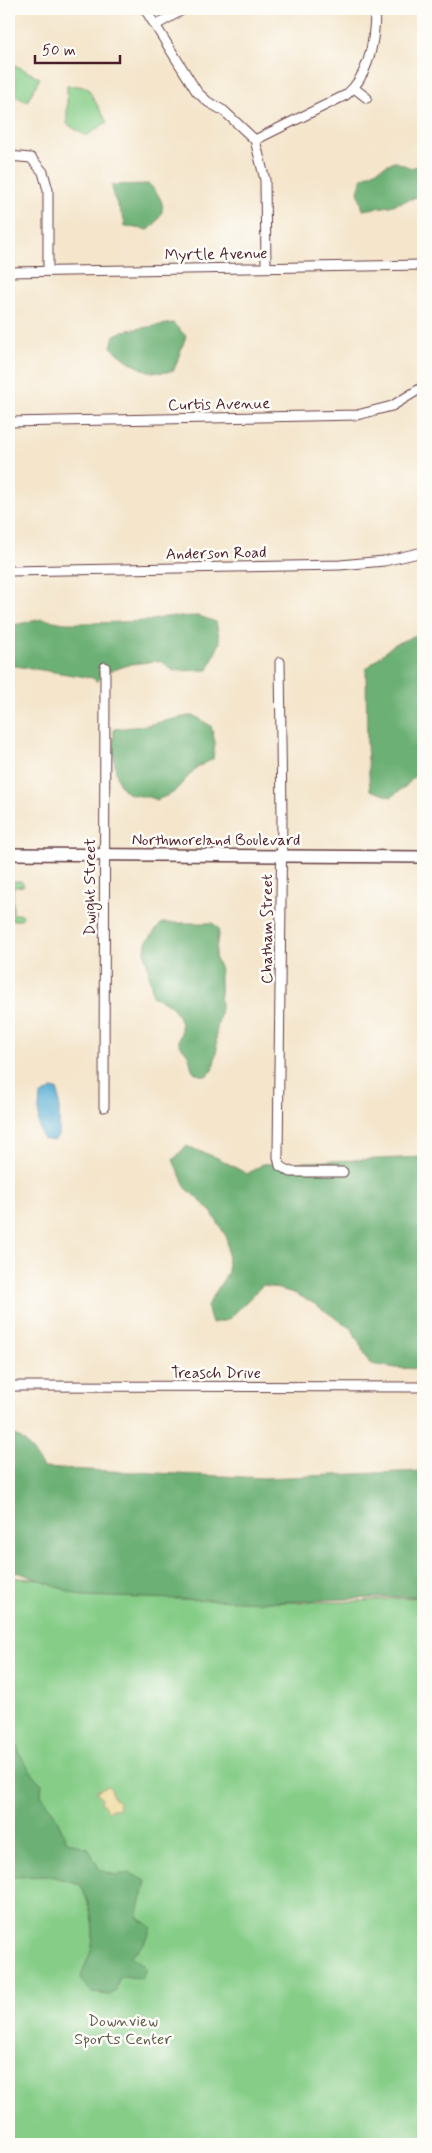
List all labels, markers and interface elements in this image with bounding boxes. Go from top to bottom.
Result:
scale bar [35,32,120,64]
text: 50 m [42,41,76,61]
street label: Myrtle Avenue [164,243,268,266]
street label: Curtis Avenue [168,393,270,416]
street label: Anderson Road [165,542,267,565]
street label: Northmoreland Boulevard [132,830,300,851]
street label: Dwight Street [80,838,102,936]
street label: Chatham Street [257,874,278,984]
street label: Treasch Drive [171,1363,261,1384]
park label: Downview Sports Center [74,2011,172,2050]

